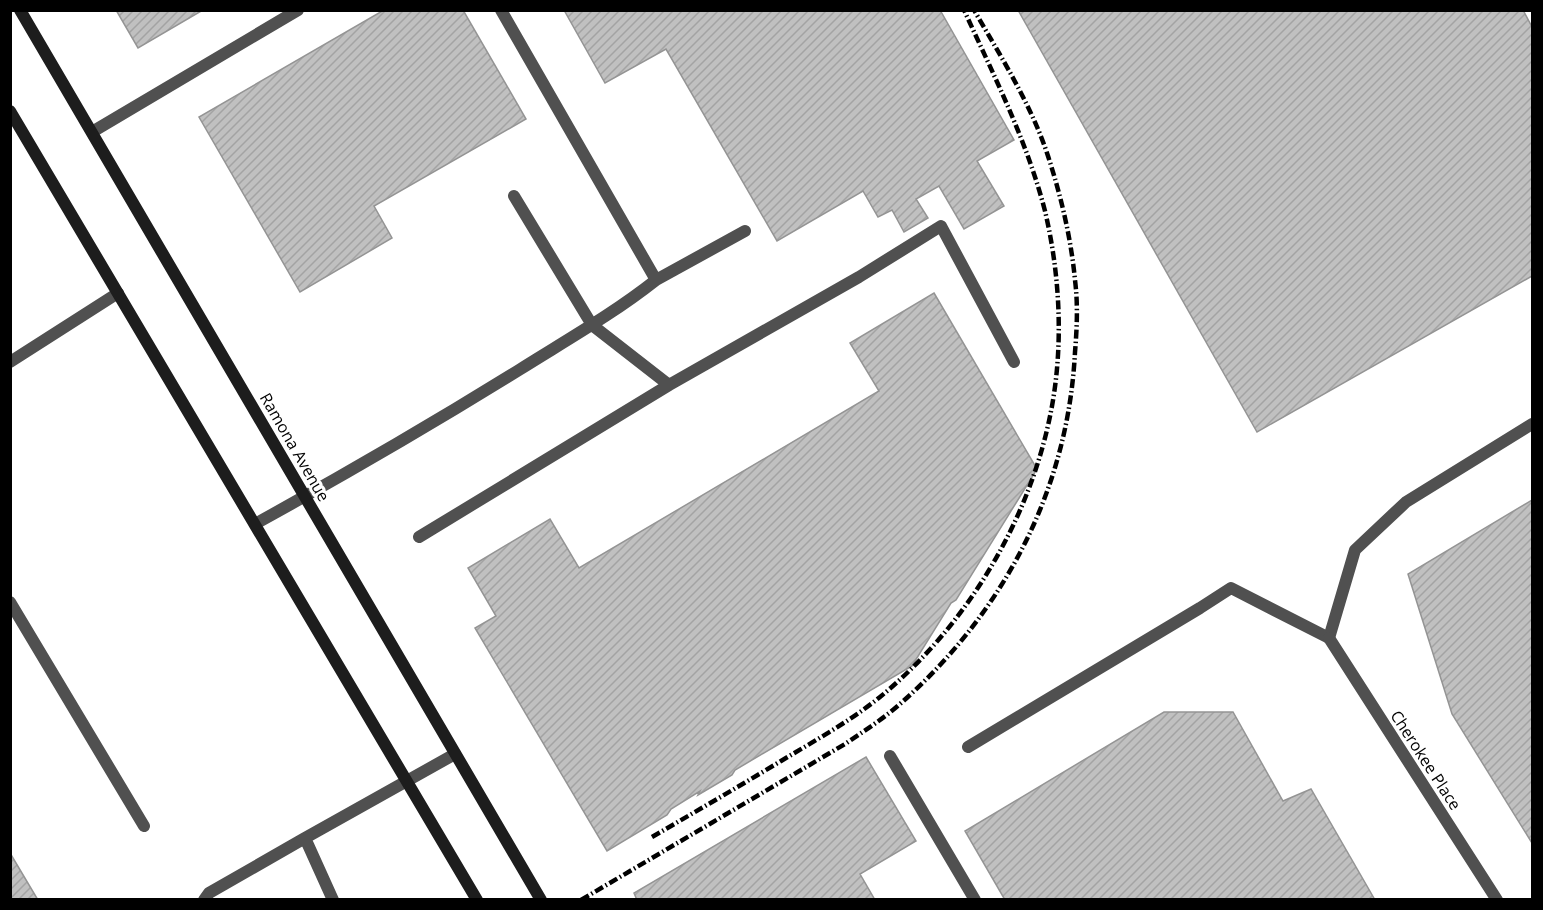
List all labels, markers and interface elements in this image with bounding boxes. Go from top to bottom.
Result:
street label: Ramona Avenue [255,389,335,505]
street label: Cherokee Place [1386,706,1466,814]

